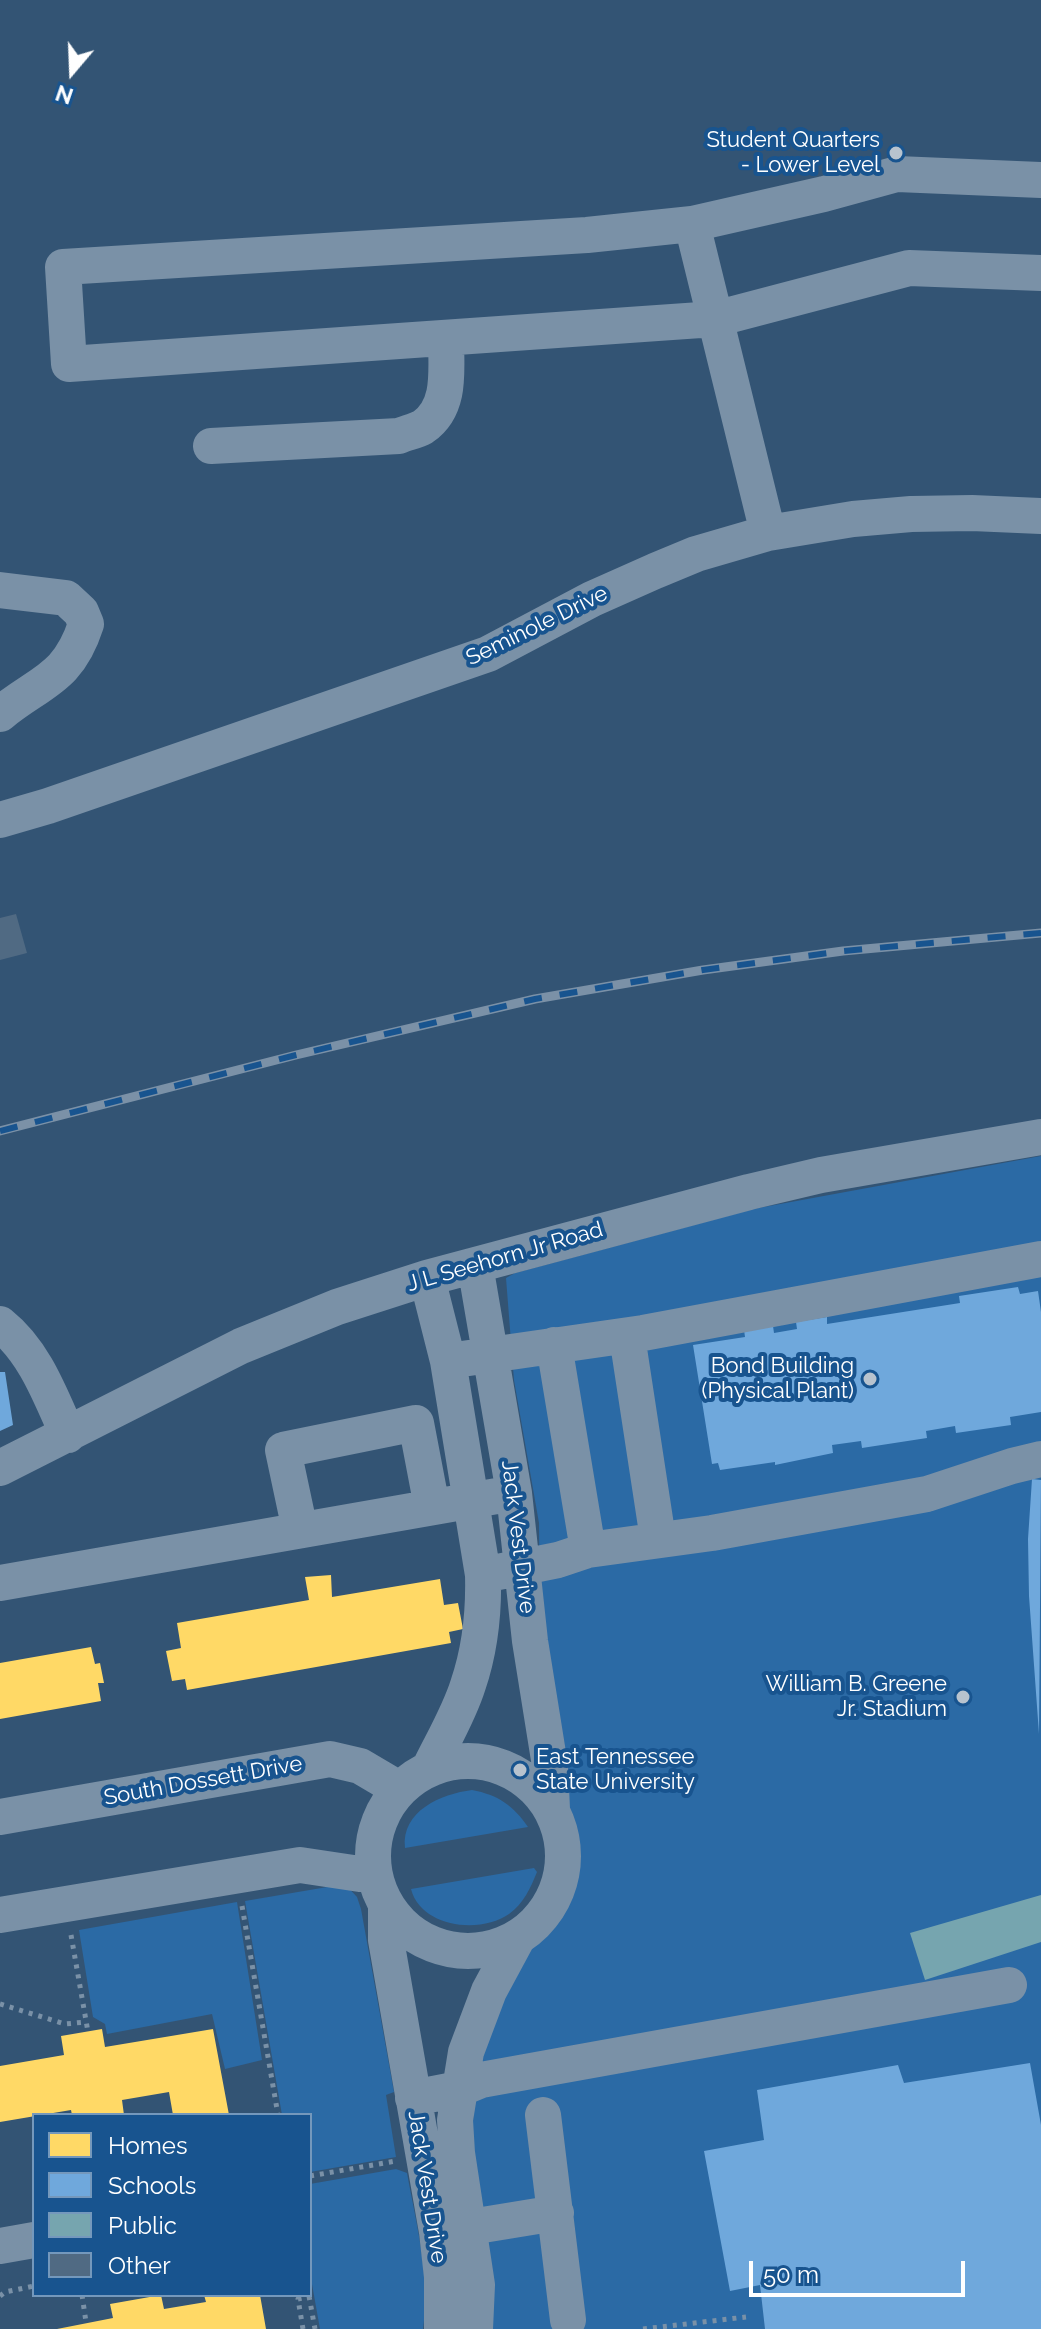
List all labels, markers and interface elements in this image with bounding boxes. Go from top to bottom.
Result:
north arrow [32,32,112,112]
text: N [52,80,76,110]
place label: Student Quarters - Lower Level [706,127,880,178]
marker: Student Quarters - Lower Level [887,144,905,162]
street label: Seminole Drive [462,580,612,672]
street label: J L Seehorn Jr Road [404,1216,606,1298]
place label: Bond Building (Physical Plant) [701,1353,854,1404]
marker: Bond Building (Physical Plant) [861,1370,879,1388]
street label: Jack Vest Drive [496,1459,540,1615]
place label: William B. Greene Jr. Stadium [766,1671,947,1722]
marker: William B. Greene Jr. Stadium [954,1688,972,1706]
place label: East Tennessee State University [536,1744,695,1796]
street label: South Dossett Drive [102,1751,304,1811]
marker: East Tennessee State University [511,1761,529,1779]
street label: Jack Vest Drive [402,2109,452,2265]
legend [32,2113,312,2297]
text: Homes [108,2131,188,2160]
text: Schools [108,2171,196,2200]
text: Public [108,2211,177,2240]
scale bar [753,2245,969,2295]
text: Other [108,2251,171,2280]
text: 50 m [763,2260,819,2289]

